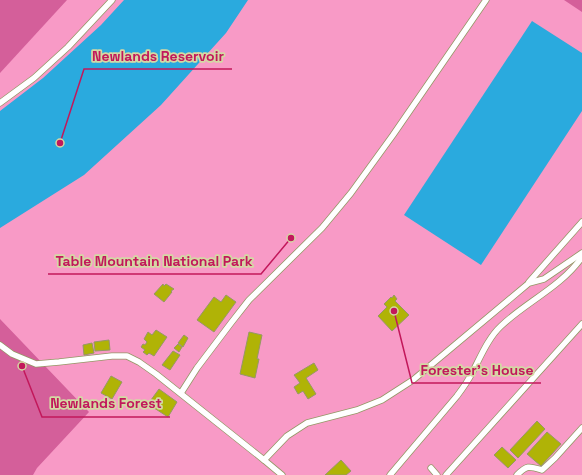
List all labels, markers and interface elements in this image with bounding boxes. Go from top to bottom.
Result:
callout: Newlands Reservoir [84,43,232,69]
text: Newlands Reservoir [92,47,224,65]
callout: Table Mountain National Park [48,248,261,274]
text: Table Mountain National Park [55,252,253,270]
callout: Forester's House [412,357,541,383]
text: Forester's House [421,361,533,379]
callout: Newlands Forest [42,391,170,417]
text: Newlands Forest [50,394,162,412]

